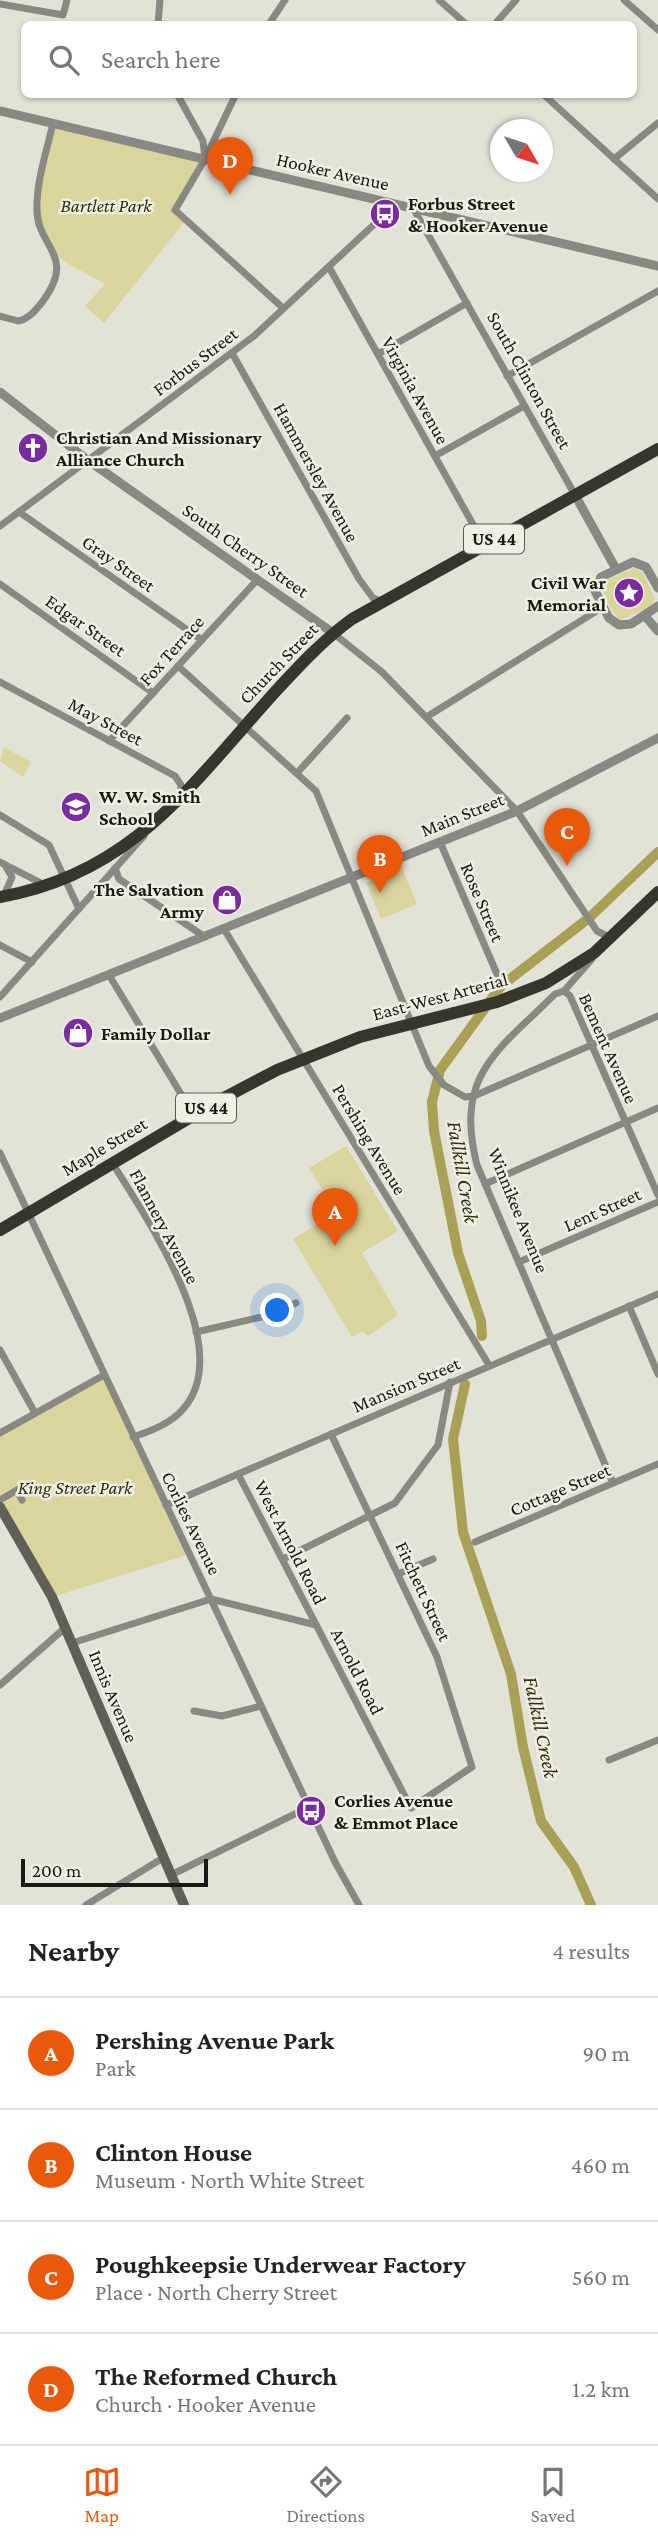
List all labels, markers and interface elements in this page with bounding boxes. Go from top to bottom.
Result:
search box [21,21,637,98]
icon: search [45,41,83,79]
text: Search here [101,45,220,74]
north arrow [490,119,553,182]
pin: D [207,137,253,195]
street label: Hooker Avenue [275,148,391,195]
place label: Forbus Street & Hooker Avenue [408,193,548,236]
park label: Bartlett Park [60,195,152,216]
bus stop icon: Forbus Street & Hooker Avenue [368,197,402,231]
street label: South Clinton Street [483,308,576,453]
street label: Forbus Street [149,322,242,400]
street label: Virginia Avenue [377,333,454,448]
street label: Hammersley Avenue [270,399,364,545]
place label: Christian And Missionary Alliance Church [55,427,263,470]
church icon: Christian And Missionary Alliance Church [16,431,50,465]
street label: South Cherry Street [179,499,313,602]
road number: US 44 [464,524,524,554]
street label: Gray Street [78,531,160,596]
place label: Civil War Memorial [527,572,606,615]
place icon: Civil War Memorial [612,576,646,610]
street label: Edgar Street [42,590,130,661]
street label: Fox Terrace [135,611,208,690]
street label: Church Street [235,618,322,708]
street label: May Street [65,693,147,750]
place label: W. W. Smith School [98,786,201,829]
street label: Main Street [418,788,507,841]
school or university icon: W. W. Smith School [59,790,93,824]
pin: C [544,808,590,866]
pin: B [357,835,403,893]
street label: Rose Street [457,860,509,945]
place label: The Salvation Army [94,879,205,922]
shop icon: The Salvation Army [210,883,244,917]
street label: East-West Arterial [370,968,510,1025]
street label: Bement Avenue [575,990,642,1107]
shop icon: Family Dollar [61,1016,95,1050]
place label: Family Dollar [101,1023,211,1044]
street label: Pershing Avenue [328,1080,411,1199]
road number: US 44 [176,1093,236,1122]
street label: Maple Street [58,1112,151,1180]
water label: Fallkill Creek [442,1119,484,1226]
street label: Winnikee Avenue [484,1145,553,1276]
street label: Flannery Avenue [125,1165,204,1287]
street label: Lent Street [560,1183,645,1236]
pin: A [312,1188,358,1246]
your location [260,1293,294,1327]
street label: Mansion Street [349,1352,464,1417]
street label: Cottage Street [507,1459,614,1520]
street label: Corlies Avenue [157,1468,226,1578]
park label: King Street Park [18,1477,133,1498]
street label: West Arnold Road [250,1477,331,1608]
street label: Fitchett Street [391,1538,456,1645]
street label: Arnold Road [327,1624,388,1718]
street label: Innis Avenue [85,1647,142,1745]
water label: Fallkill Creek [519,1674,564,1781]
place label: Corlies Avenue & Emmot Place [334,1790,458,1833]
bus stop icon: Corlies Avenue & Emmot Place [294,1794,328,1828]
scale bar [21,1856,208,1888]
text: 200 m [32,1860,81,1881]
text: Nearby [28,1934,119,1967]
text: 4 results [552,1938,630,1964]
text: Pershing Avenue Park [95,2026,334,2055]
text: A [44,2040,58,2066]
text: 90 m [583,2040,630,2066]
text: Park [95,2055,136,2081]
text: Clinton House [95,2138,252,2167]
text: B [44,2152,58,2178]
text: 460 m [571,2152,630,2178]
text: Museum · North White Street [95,2167,364,2193]
text: Poughkeepsie Underwear Factory [95,2250,466,2279]
text: C [44,2264,58,2290]
text: 560 m [572,2264,630,2290]
text: Place · North Cherry Street [95,2279,337,2305]
text: The Reformed Church [95,2362,337,2391]
text: D [43,2376,59,2402]
text: 1.2 km [572,2376,630,2402]
text: Church · Hooker Avenue [95,2391,316,2417]
tab: Map [83,2463,121,2526]
tab: Directions [286,2463,365,2526]
tab: Saved [531,2463,575,2526]

